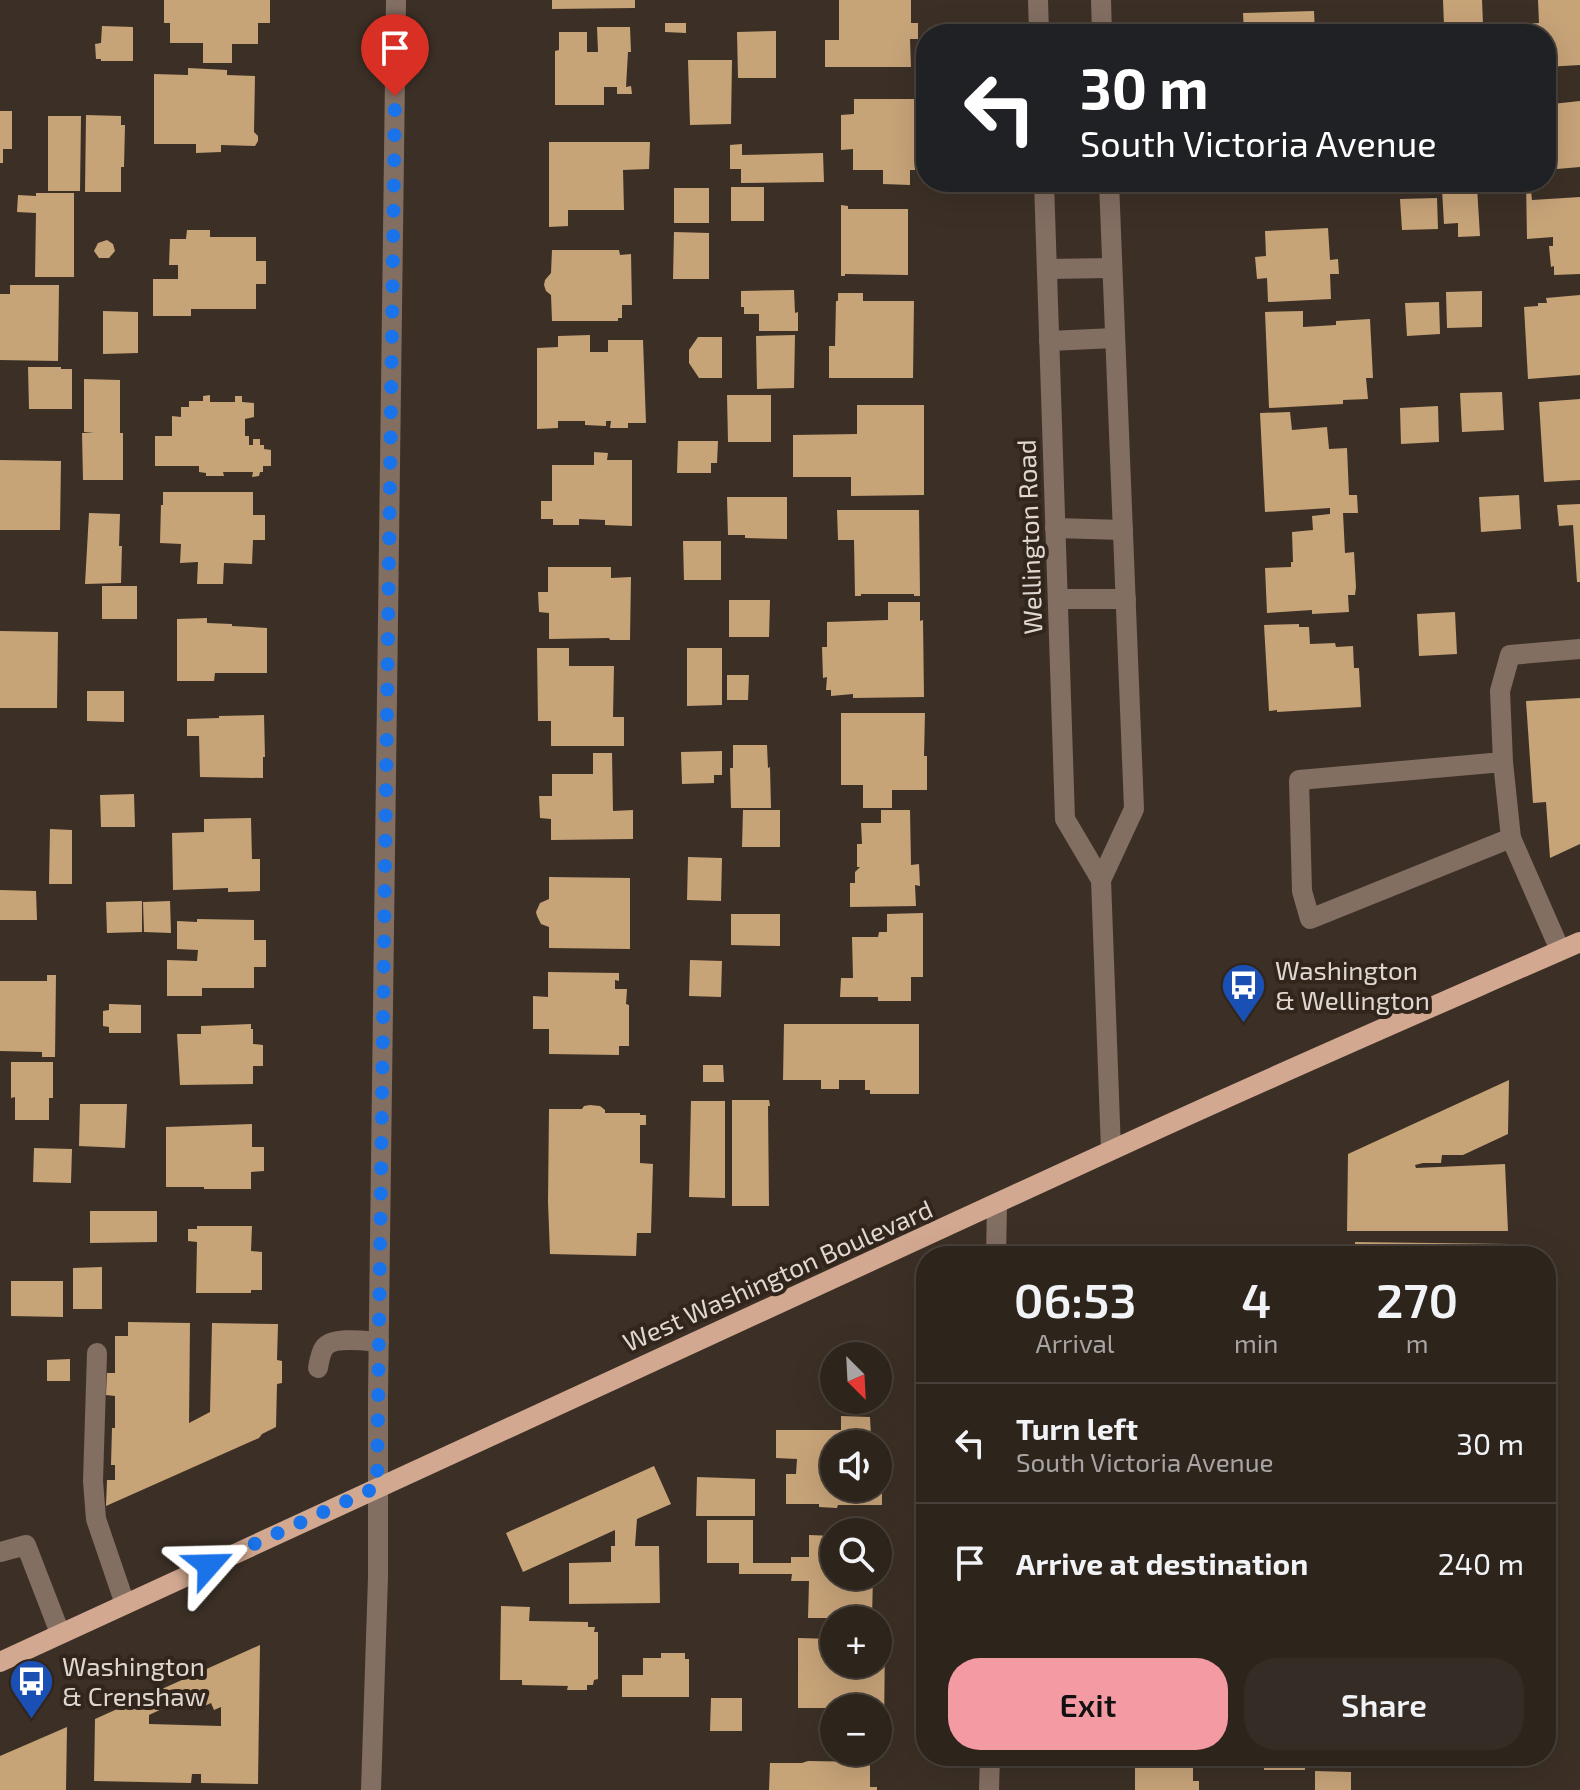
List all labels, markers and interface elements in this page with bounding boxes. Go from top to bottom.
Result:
pin [361,14.0,429,96]
icon: arrive [373,26,417,70]
text: 30 m [1080,53,1209,120]
icon: left [948,56,1052,160]
text: South Victoria Avenue [1080,121,1437,164]
street label: Wellington Road [1010,439,1047,635]
place label: Washington & Wellington [1275,954,1430,1015]
bus stop icon: Washington & Wellington [1220,962,1268,1025]
street label: West Washington Boulevard [618,1192,937,1357]
text: 06:53 [1014,1270,1136,1328]
text: 4 [1241,1270,1271,1328]
text: 270 [1376,1270,1458,1328]
text: Arrival [1035,1327,1115,1358]
text: min [1234,1327,1278,1358]
text: m [1406,1327,1429,1358]
north arrow [820,1342,892,1414]
map controls [820,1342,892,1766]
text: Turn left [1016,1410,1138,1446]
icon: left [948,1421,992,1465]
text: 30 m [1456,1425,1524,1461]
button: sound [820,1430,892,1502]
text: South Victoria Avenue [1016,1446,1273,1477]
button: search [820,1518,892,1590]
position arrow [167,1523,251,1607]
icon: arrive [948,1541,992,1585]
text: Arrive at destination [1016,1545,1308,1581]
text: 240 m [1438,1545,1524,1581]
button: + [820,1606,892,1678]
place label: Washington & Crenshaw [62,1650,206,1711]
bus stop icon: Washington & Crenshaw [7,1658,55,1721]
button: Exit [948,1658,1228,1750]
button: Share [1244,1658,1524,1750]
button: − [820,1694,892,1766]

